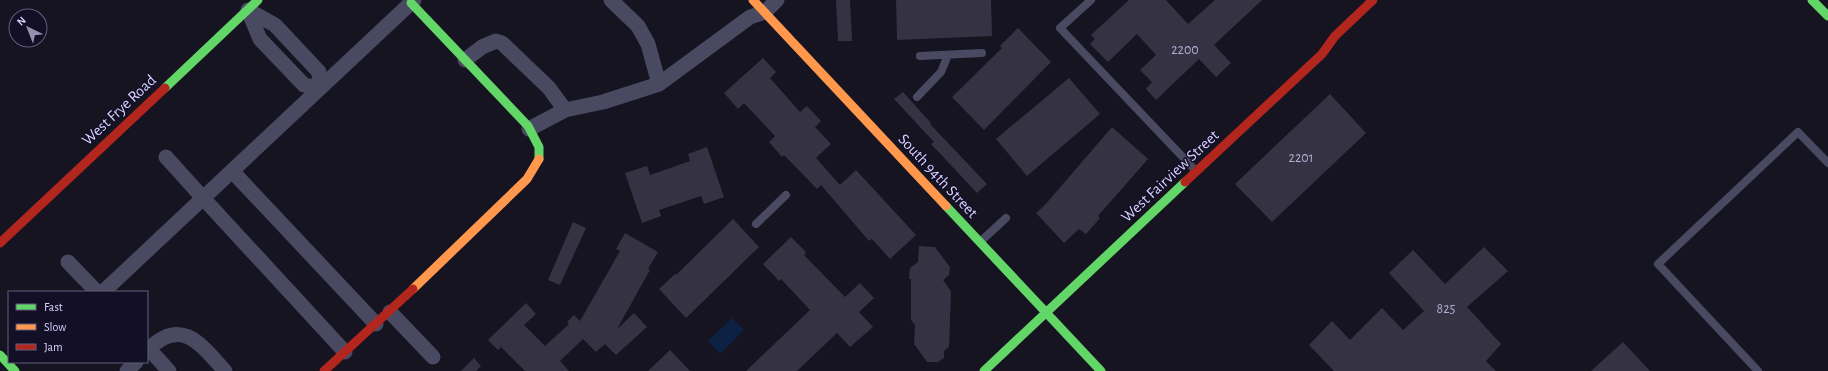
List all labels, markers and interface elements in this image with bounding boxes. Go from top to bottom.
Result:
north arrow [8,8,48,48]
text: N [15,14,28,28]
house number: 2200 [1171,43,1199,57]
street label: West Frye Road [79,72,160,149]
street label: West Fairview Street [1118,127,1222,225]
street label: South 94th Street [895,131,981,221]
house number: 2201 [1289,151,1313,165]
legend [8,291,148,363]
text: Fast [44,301,63,313]
house number: 825 [1437,302,1456,316]
text: Slow [44,321,66,333]
text: Jam [44,341,63,353]

